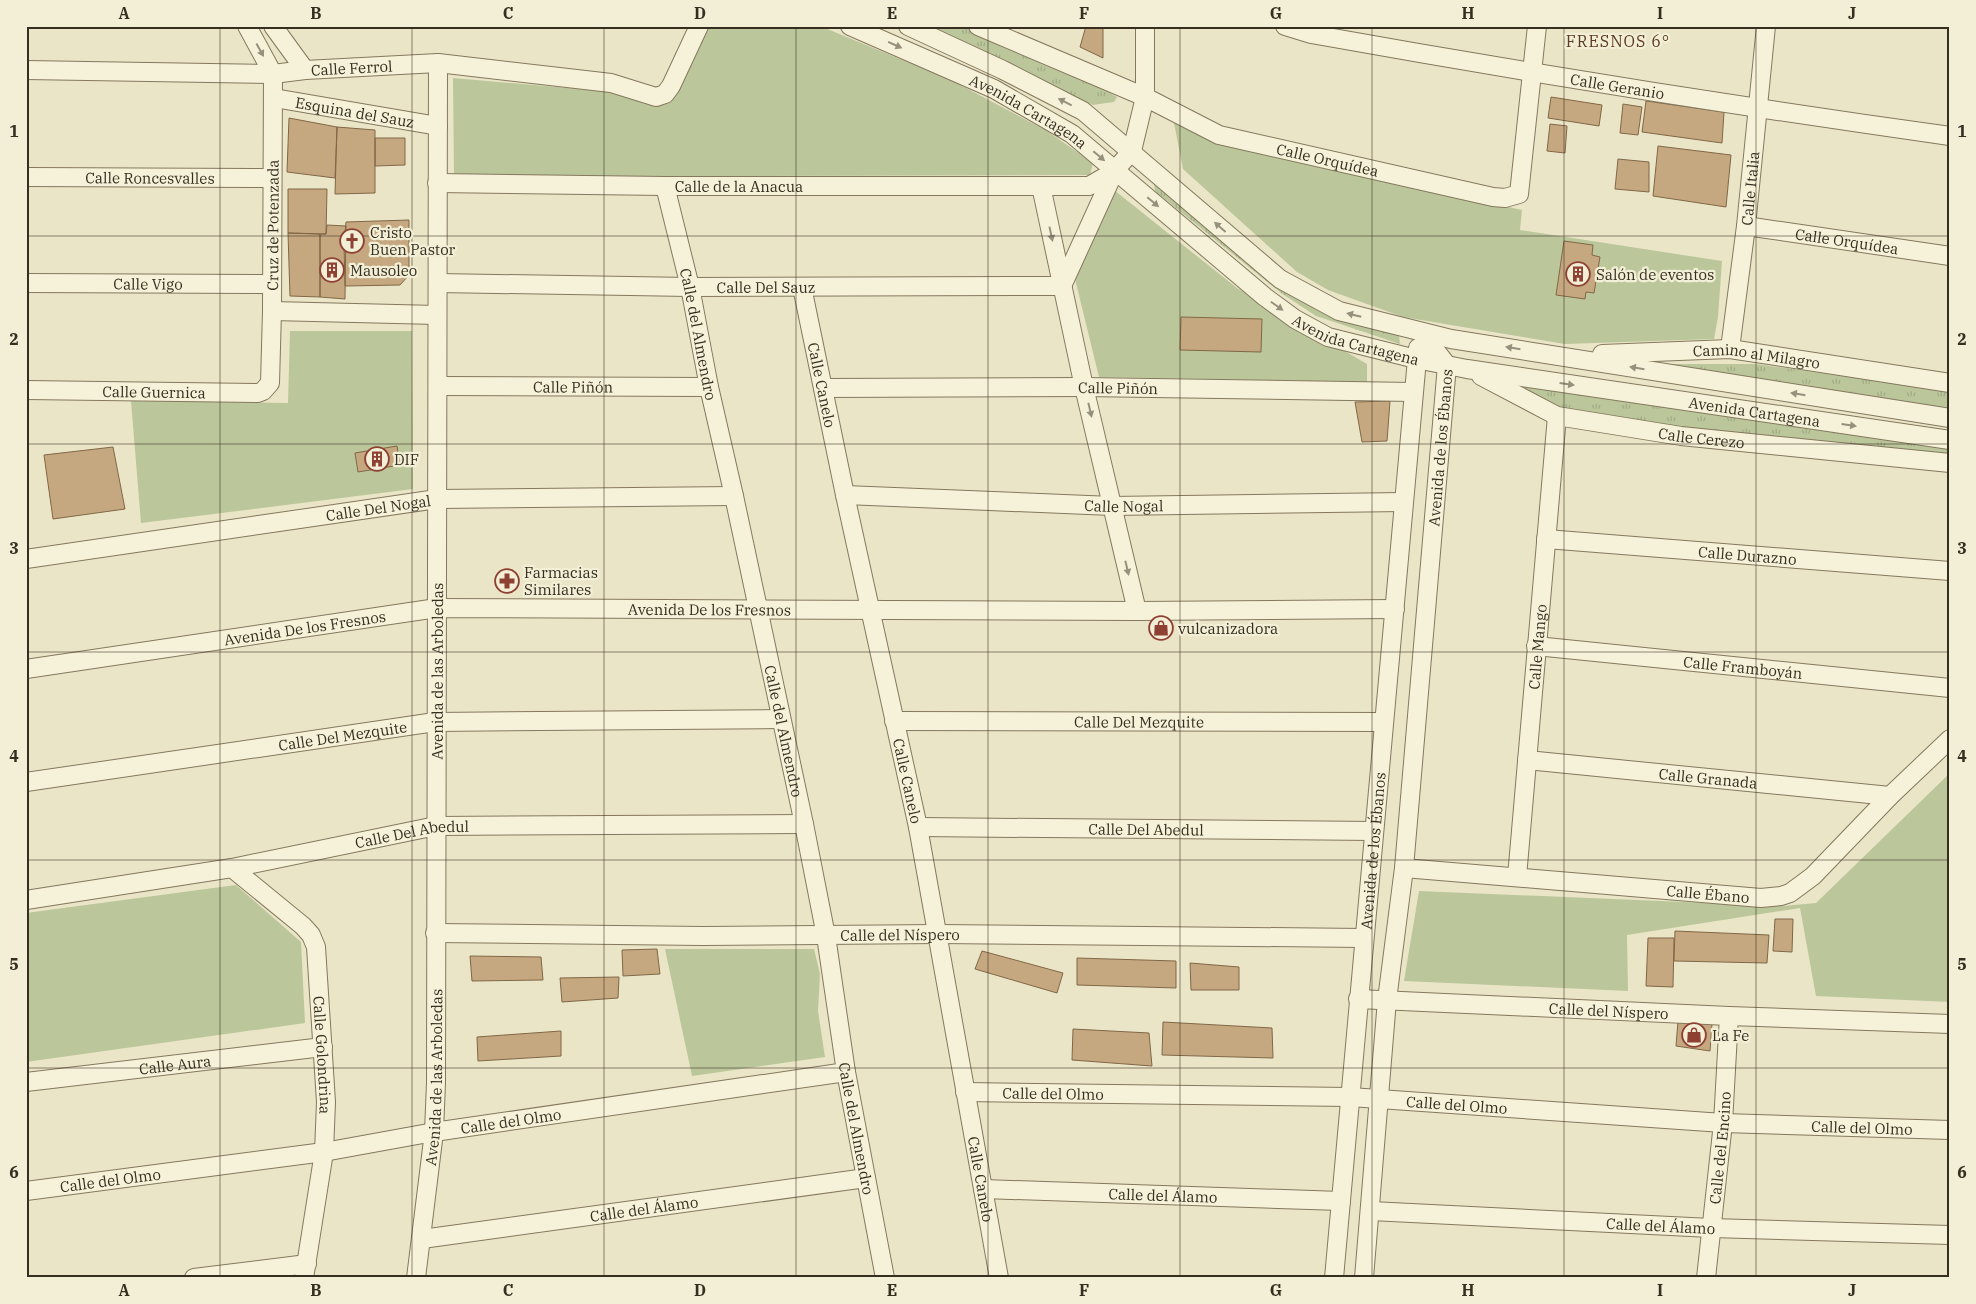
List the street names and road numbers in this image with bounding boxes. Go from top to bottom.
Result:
street label: Calle Ferrol [310,56,393,79]
street label: Calle Geranio [1569,69,1666,103]
street label: Avenida Cartagena [967,70,1091,152]
street label: Esquina del Sauz [294,92,416,131]
street label: Calle Orquídea [1275,139,1381,180]
street label: Calle Italia [1737,150,1763,226]
street label: Cruz de Potenzada [263,159,282,291]
street label: Calle Roncesvalles [85,168,215,187]
street label: Calle de la Anacua [675,177,803,196]
street label: Calle Orquídea [1794,224,1900,258]
street label: Calle del Almendro [676,266,721,402]
street label: Calle Vigo [113,274,183,293]
street label: Calle Del Sauz [717,277,815,296]
street label: Avenida Cartagena [1289,310,1421,369]
street label: Camino al Milagro [1692,340,1821,372]
street label: Calle Canelo [804,341,840,429]
street label: Avenida de los Ébanos [1424,368,1456,527]
street label: Calle Piñón [533,377,614,396]
street label: Calle Piñón [1078,377,1159,398]
street label: Calle Guernica [102,381,206,402]
street label: Avenida Cartagena [1687,392,1822,430]
street label: Calle Cerezo [1657,423,1745,452]
street label: Calle Del Nogal [324,491,432,525]
street label: Calle Nogal [1084,495,1164,516]
street label: Calle Durazno [1697,542,1797,568]
street label: Avenida de las Arboledas [427,583,446,760]
street label: Avenida De los Fresnos [628,599,791,619]
street label: Calle Mango [1524,603,1550,690]
street label: Avenida De los Fresnos [223,606,387,649]
street label: Calle Framboyán [1682,652,1804,683]
street label: Calle del Almendro [761,663,807,799]
street label: Calle Del Mezquite [1074,712,1204,731]
street label: Calle Del Mezquite [277,717,408,754]
street label: Calle Canelo [889,736,926,825]
street label: Calle Granada [1658,764,1758,792]
street label: Avenida de los Ébanos [1356,771,1389,930]
street label: Calle Del Abedul [353,816,469,852]
street label: Calle Del Abedul [1088,819,1204,839]
street label: Calle Ébano [1666,881,1750,906]
street label: Calle del Níspero [840,924,960,944]
street label: Avenida de las Arboledas [420,989,446,1167]
street label: Calle Golondrina [310,995,336,1115]
street label: Calle del Níspero [1548,998,1669,1023]
street label: Calle Aura [138,1051,212,1078]
street label: Calle del Almendro [835,1061,878,1196]
street label: Calle del Olmo [1002,1083,1104,1103]
street label: Calle del Olmo [1405,1091,1508,1117]
street label: Calle del Encino [1705,1091,1734,1205]
street label: Calle del Olmo [459,1104,562,1138]
street label: Calle del Olmo [1811,1116,1913,1138]
street label: Calle Canelo [964,1135,998,1223]
street label: Calle del Olmo [59,1164,162,1196]
street label: Calle del Álamo [1108,1184,1218,1206]
street label: Calle del Álamo [589,1192,699,1225]
street label: Calle del Álamo [1606,1213,1716,1238]

